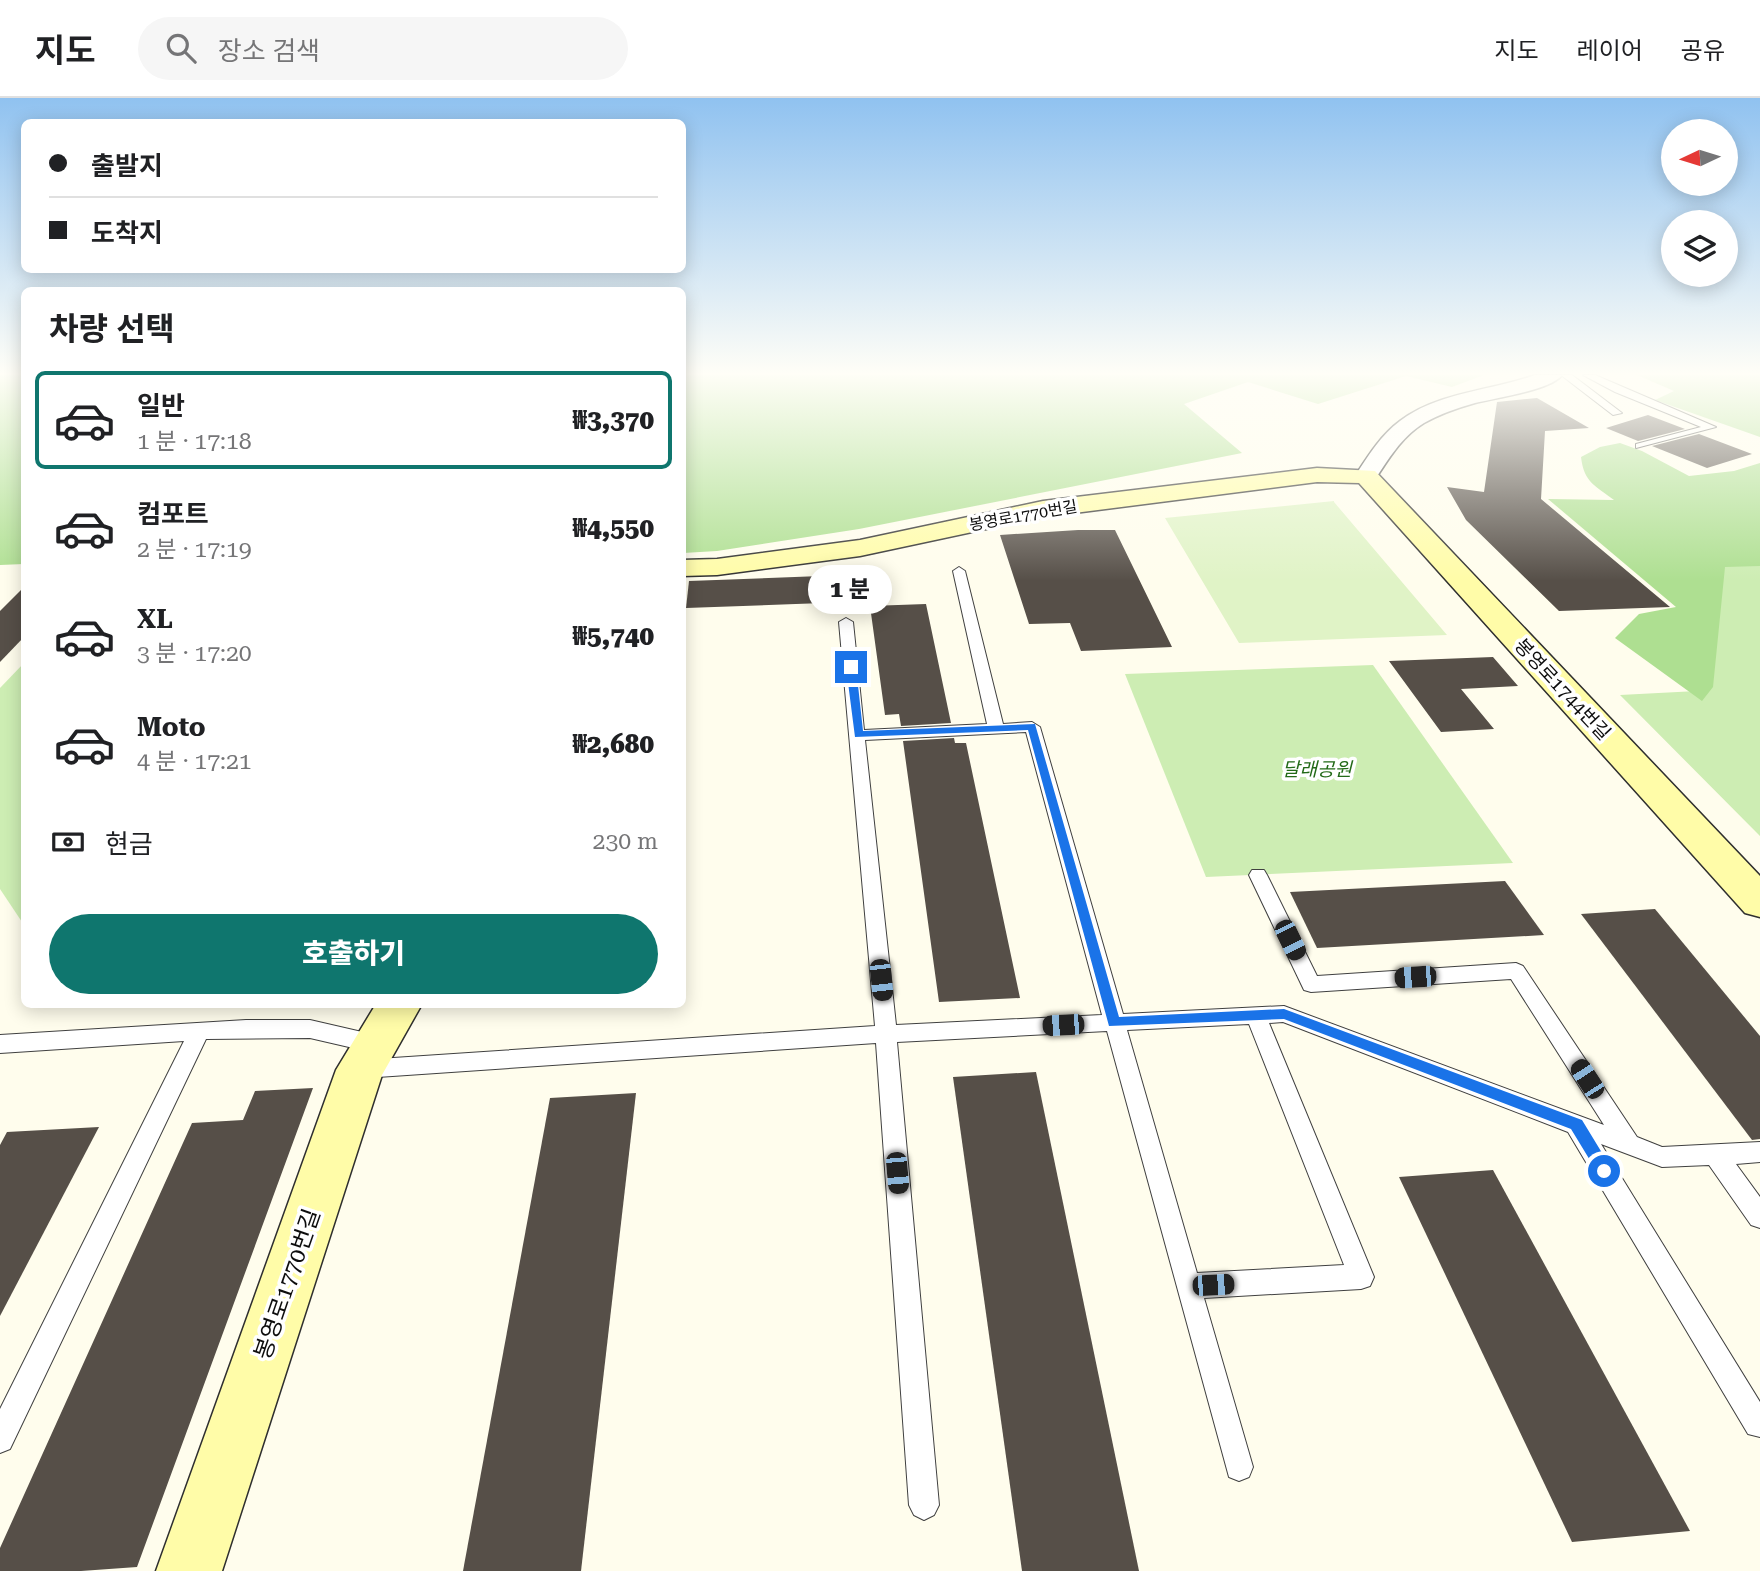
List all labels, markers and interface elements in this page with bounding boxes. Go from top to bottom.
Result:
search box [138,17,628,80]
icon: search [162,29,200,67]
text: 지도 [35,31,96,70]
text: 장소 검색 [218,36,320,66]
text: 지도 [1494,37,1539,65]
text: 레이어 [1577,37,1643,65]
text: 공유 [1681,37,1725,65]
north arrow [1661,119,1738,196]
map controls [1661,119,1738,287]
text: 출발지 [91,151,163,181]
button: layers [1661,210,1738,287]
text: 도착지 [91,218,163,248]
text: 차량 선택 [49,310,175,348]
icon: car [53,389,116,452]
text: 일반 [137,391,185,421]
text: ₩3,370 [572,405,654,435]
text: 1 분 · 17:18 [137,428,252,455]
icon: car [53,497,116,560]
street label: 봉영로1770번길 [968,497,1079,534]
text: 컴포트 [137,499,209,529]
text: ₩4,550 [572,513,654,543]
text: 2 분 · 17:19 [137,536,252,563]
callout: 1 분 [809,566,893,614]
text: 1 분 [830,576,870,603]
text: XL [137,604,173,634]
icon: car [53,605,116,668]
text: ₩5,740 [572,621,654,651]
street label: 봉영로1744번길 [1510,634,1615,745]
text: 3 분 · 17:20 [137,640,252,667]
route end [835,651,867,683]
text: Moto [137,712,206,742]
icon: car [53,713,116,776]
text: ₩2,680 [572,729,654,759]
text: 4 분 · 17:21 [137,748,252,775]
park label: 달래공원 [1282,758,1353,781]
icon: cash [49,823,87,861]
text: 230 m [593,828,658,855]
text: 현금 [105,829,153,859]
button: 호출하기 [49,914,658,994]
car [1272,917,1309,963]
car [869,958,894,1002]
car [1394,965,1437,989]
car [1042,1013,1085,1037]
car [1567,1056,1608,1102]
car [885,1151,910,1195]
route start [1588,1155,1620,1187]
street label: 봉영로1770번길 [249,1205,326,1363]
car [1192,1273,1235,1297]

